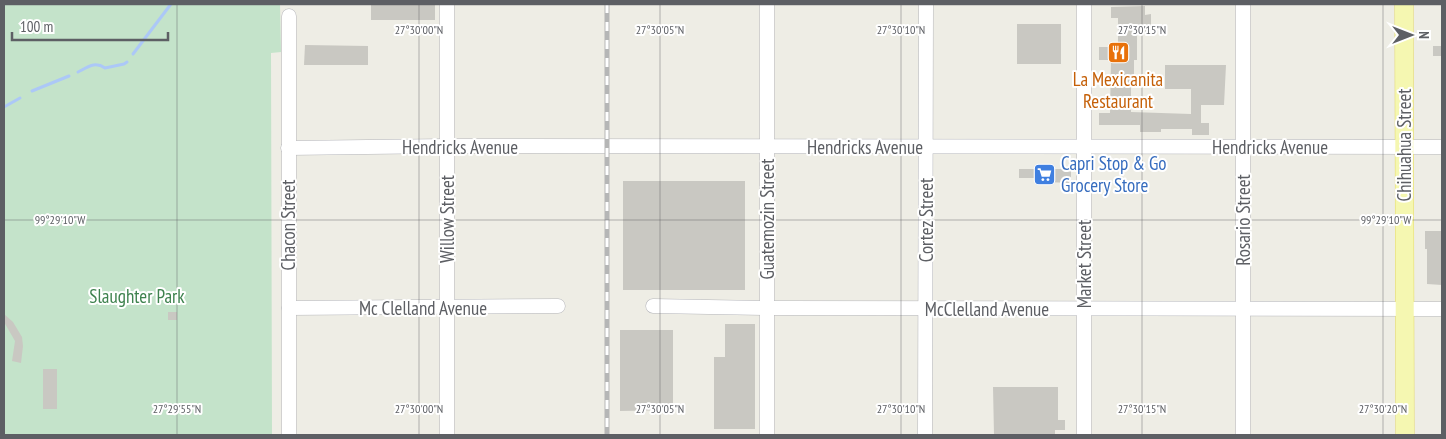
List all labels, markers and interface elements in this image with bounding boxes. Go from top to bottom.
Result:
scale bar [12,10,169,42]
north arrow [1386,10,1436,60]
text: 100 m [20,17,53,36]
text: 27°30'00"N [395,22,443,37]
text: 27°30'05"N [636,22,684,37]
text: 27°30'10"N [877,22,925,37]
text: 27°30'15"N [1118,22,1166,37]
text: N [1415,31,1433,39]
restaurant icon: La Mexicanita Restaurant [1106,41,1130,65]
place label: La Mexicanita Restaurant [1073,67,1163,113]
street label: Chihuahua Street [1392,88,1416,201]
street label: Hendricks Avenue [402,135,518,159]
street label: Hendricks Avenue [807,135,923,159]
street label: Hendricks Avenue [1212,135,1328,159]
place label: Capri Stop & Go Grocery Store [1061,151,1166,197]
street label: Guatemozin Street [755,158,779,280]
supermarket icon: Capri Stop & Go Grocery Store [1033,162,1057,186]
street label: Rosario Street [1231,173,1255,266]
street label: Willow Street [435,174,459,263]
street label: Cortez Street [914,177,938,262]
street label: Chacon Street [276,179,300,271]
text: 99°29'10"W [35,212,85,227]
text: 99°29'10"W [1361,212,1411,227]
street label: Market Street [1072,219,1096,308]
park label: Slaughter Park [89,284,185,308]
street label: Mc Clelland Avenue [359,296,487,320]
street label: McClelland Avenue [925,297,1049,321]
text: 27°29'55"N [153,401,201,416]
text: 27°30'00"N [395,401,443,416]
text: 27°30'05"N [636,401,684,416]
text: 27°30'10"N [877,401,925,416]
text: 27°30'15"N [1118,401,1166,416]
text: 27°30'20"N [1359,401,1407,416]

